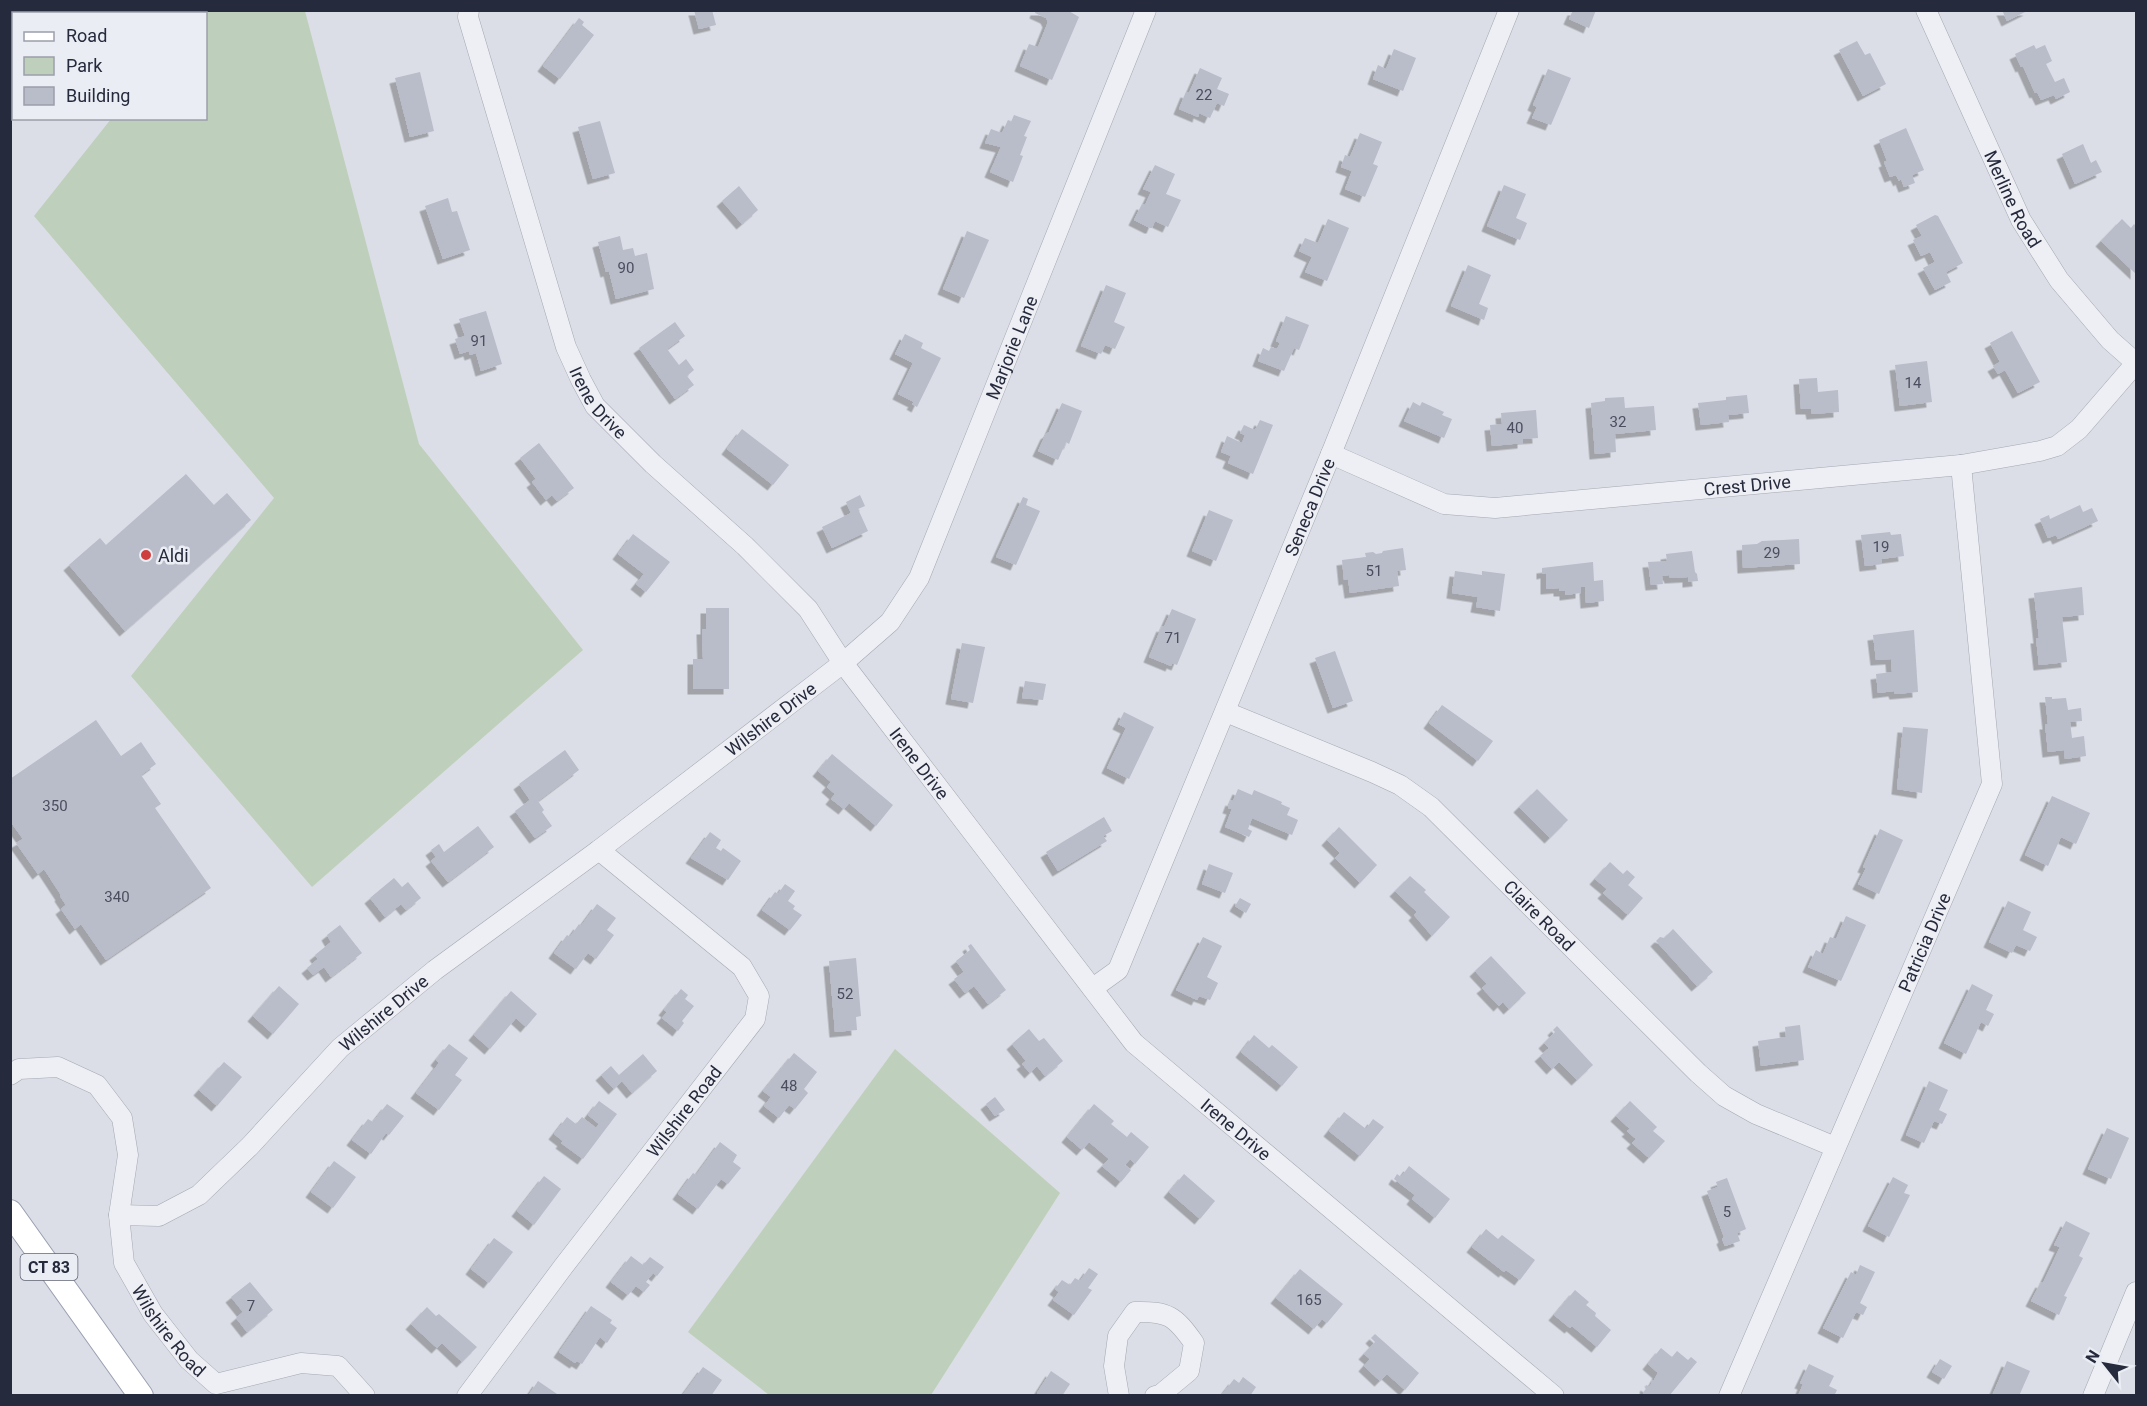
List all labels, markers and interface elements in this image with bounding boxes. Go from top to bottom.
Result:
legend [12,12,207,120]
text: Road [66,25,107,46]
text: Park [66,55,103,76]
text: Building [66,85,130,106]
house number: 22 [1196,86,1212,104]
street label: Merline Road [1980,147,2046,251]
house number: 90 [618,259,634,277]
street label: Marjorie Lane [981,292,1041,402]
house number: 91 [471,332,487,350]
street label: Irene Drive [566,363,632,443]
house number: 14 [1905,374,1922,392]
house number: 32 [1610,413,1626,431]
house number: 40 [1507,419,1523,437]
street label: Seneca Drive [1280,455,1339,559]
street label: Crest Drive [1703,470,1792,499]
house number: 19 [1873,538,1889,556]
house number: 29 [1764,544,1780,562]
place label: Aldi [158,545,189,566]
marker: Aldi [139,548,153,562]
house number: 51 [1366,562,1382,580]
house number: 71 [1165,629,1181,647]
street label: Wilshire Drive [721,677,820,760]
street label: Irene Drive [886,723,954,803]
house number: 350 [42,797,68,815]
street label: Claire Road [1500,875,1579,955]
house number: 340 [104,888,130,906]
street label: Patricia Drive [1893,889,1955,995]
street label: Wilshire Drive [335,970,432,1055]
house number: 52 [837,985,853,1003]
street label: Wilshire Road [642,1061,726,1161]
house number: 48 [781,1077,797,1095]
street label: Irene Drive [1197,1094,1275,1164]
house number: 5 [1723,1203,1731,1221]
road number: CT 83 [20,1254,78,1280]
street label: Wilshire Road [128,1281,210,1381]
house number: 165 [1296,1291,1322,1309]
house number: 7 [247,1297,255,1315]
north arrow [2075,1334,2135,1394]
text: N [2082,1347,2104,1366]

